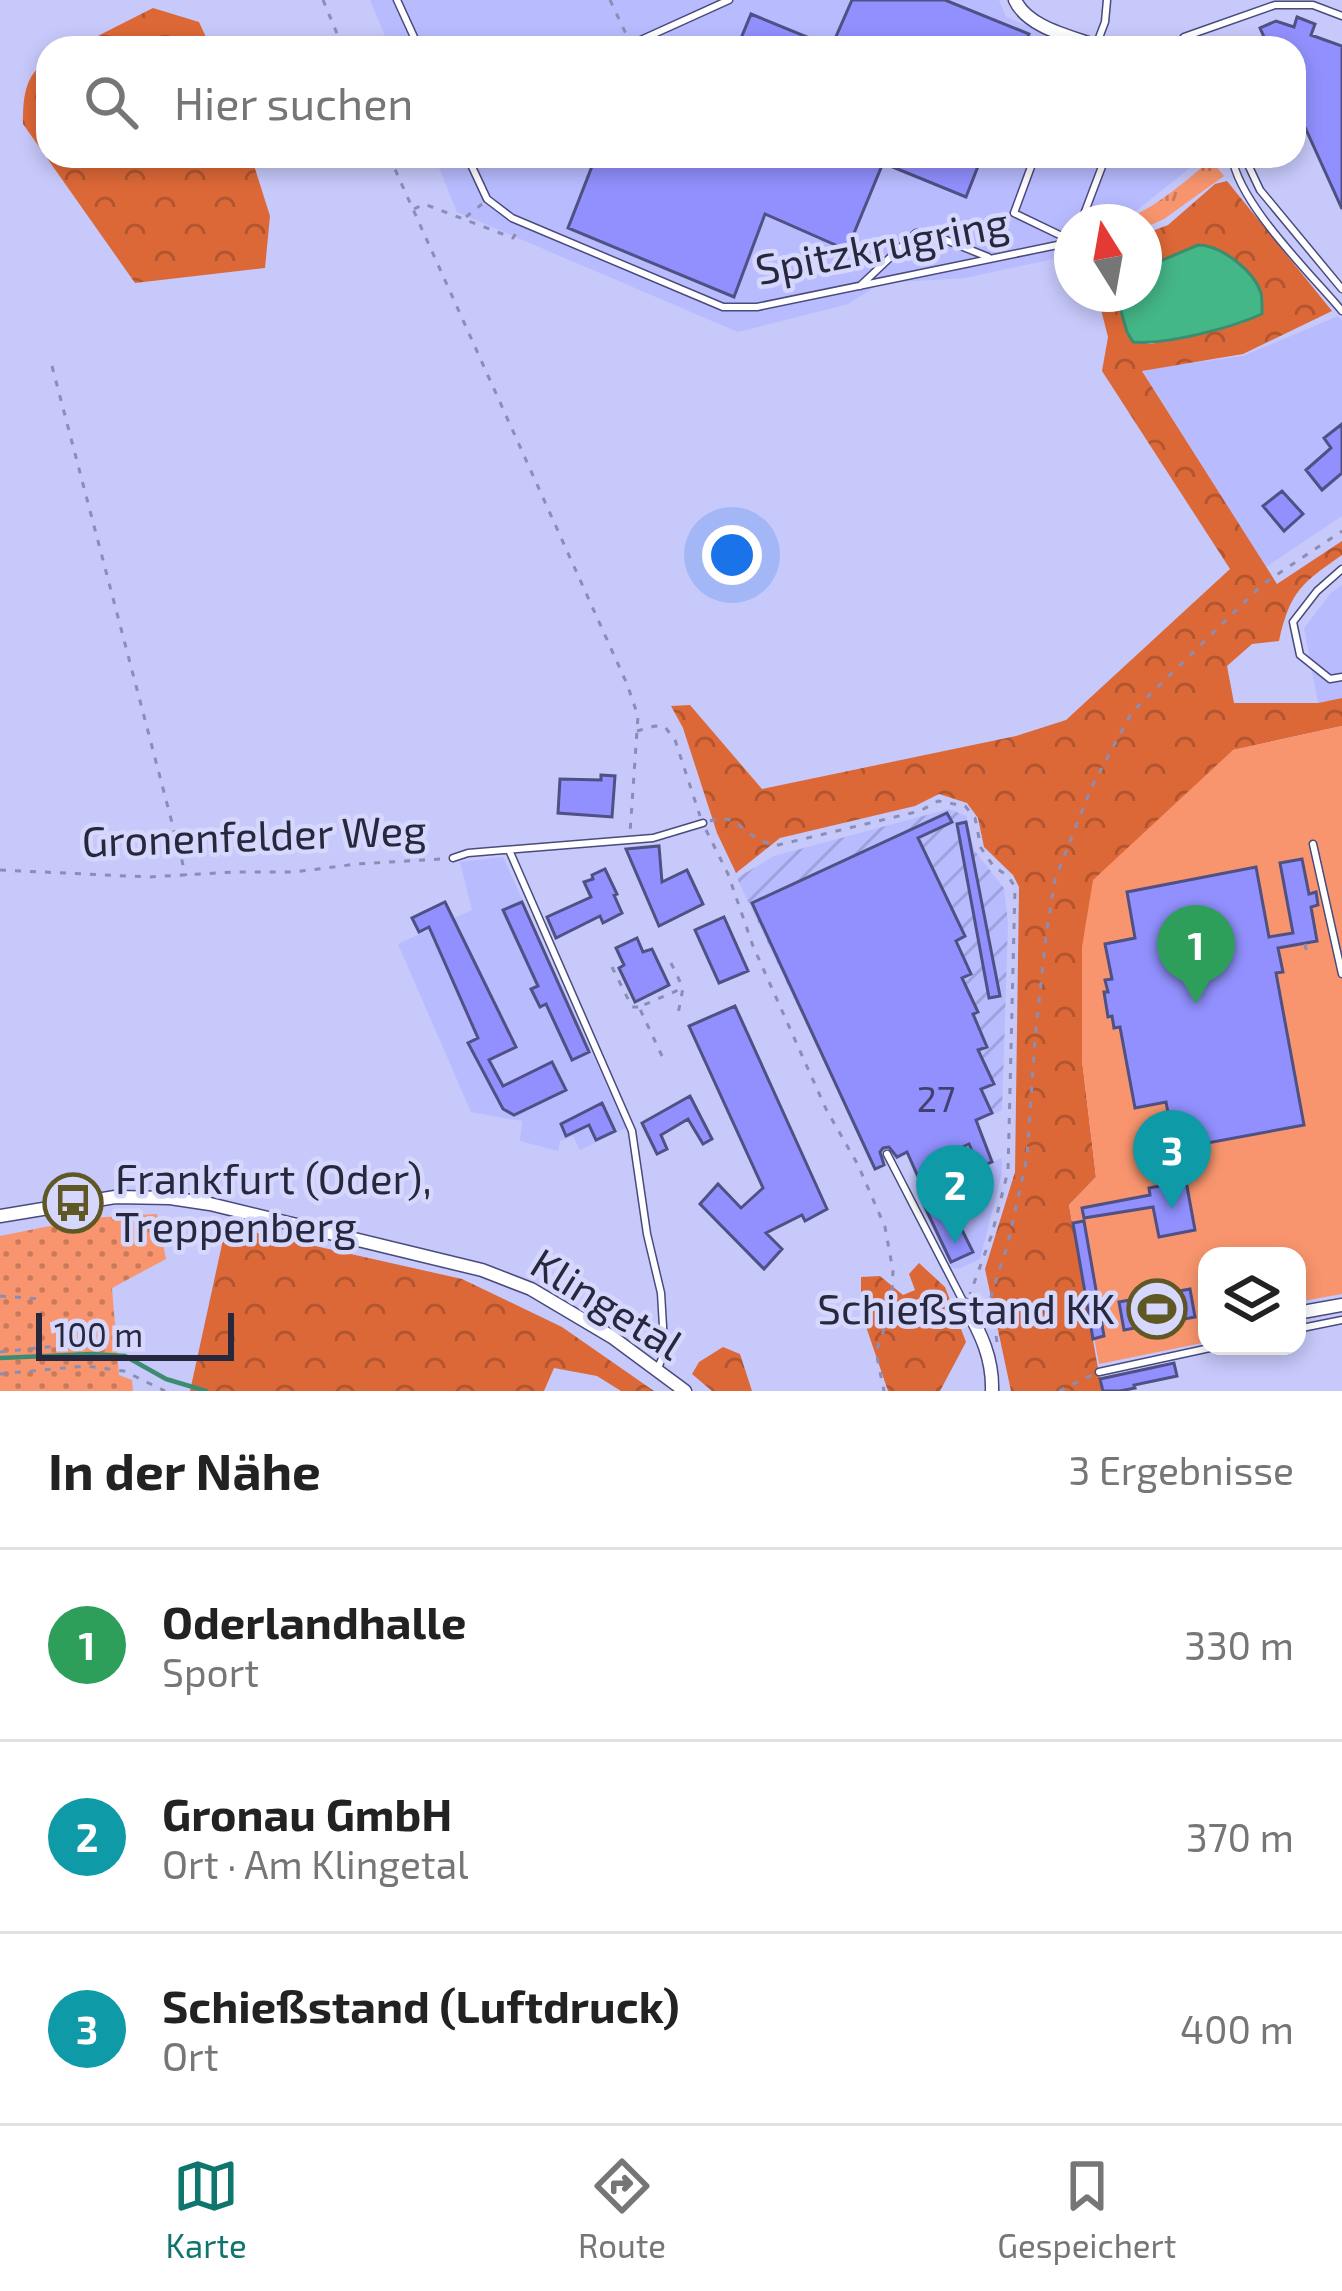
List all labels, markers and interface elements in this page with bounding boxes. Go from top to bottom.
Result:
search box [36,36,1306,168]
icon: search [78,69,144,135]
text: Hier suchen [174,75,414,129]
street label: Spitzkrugring [751,195,1012,293]
north arrow [1054,204,1162,312]
your location [702,525,762,585]
street label: Gronenfelder Weg [81,803,427,865]
pin: 1 [1157,905,1235,1004]
house number: 27 [917,1076,955,1119]
pin: 3 [1133,1110,1211,1209]
pin: 2 [916,1145,994,1244]
place label: Frankfurt (Oder), Treppenberg [115,1152,432,1250]
bus stop icon: Frankfurt (Oder), Treppenberg [42,1172,104,1234]
street label: Klingetal [523,1236,694,1369]
map controls [1198,1247,1306,1355]
button: layers [1198,1247,1306,1355]
sports icon: Schießstand KK [1126,1278,1188,1340]
place label: Schießstand KK [817,1282,1115,1332]
scale bar [36,1307,234,1360]
text: 100 m [54,1314,143,1354]
text: In der Nähe [48,1439,321,1500]
text: 3 Ergebnisse [1069,1446,1294,1493]
text: Oderlandhalle [162,1594,466,1648]
text: 1 [79,1621,95,1668]
text: 330 m [1184,1621,1294,1668]
text: Sport [162,1648,259,1695]
text: Gronau GmbH [162,1786,452,1840]
text: 2 [76,1813,98,1860]
text: 370 m [1186,1813,1294,1860]
text: Ort · Am Klingetal [162,1840,469,1887]
text: Schießstand (Luftdruck) [162,1978,679,2032]
text: 3 [76,2005,98,2052]
text: 400 m [1180,2005,1294,2052]
text: Ort [162,2032,219,2079]
tab: Karte [166,2153,247,2265]
tab: Route [578,2153,666,2265]
tab: Gespeichert [997,2153,1176,2265]

